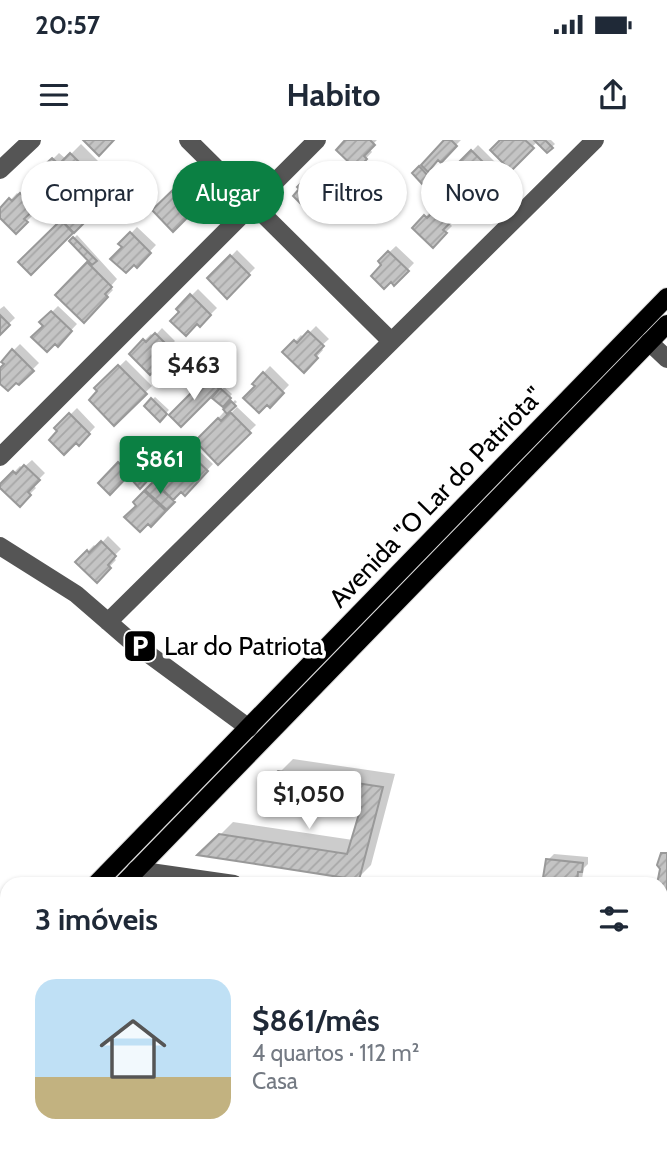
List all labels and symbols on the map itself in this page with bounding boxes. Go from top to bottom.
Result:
pin: $463 [153,342,235,402]
street label: Avenida "O Lar do Patriota" [322,380,550,614]
pin: $861 [119,436,201,496]
parking icon: Lar do Patriota [121,627,159,665]
place label: Lar do Patriota [164,630,323,662]
pin: $1,050 [252,772,366,831]

